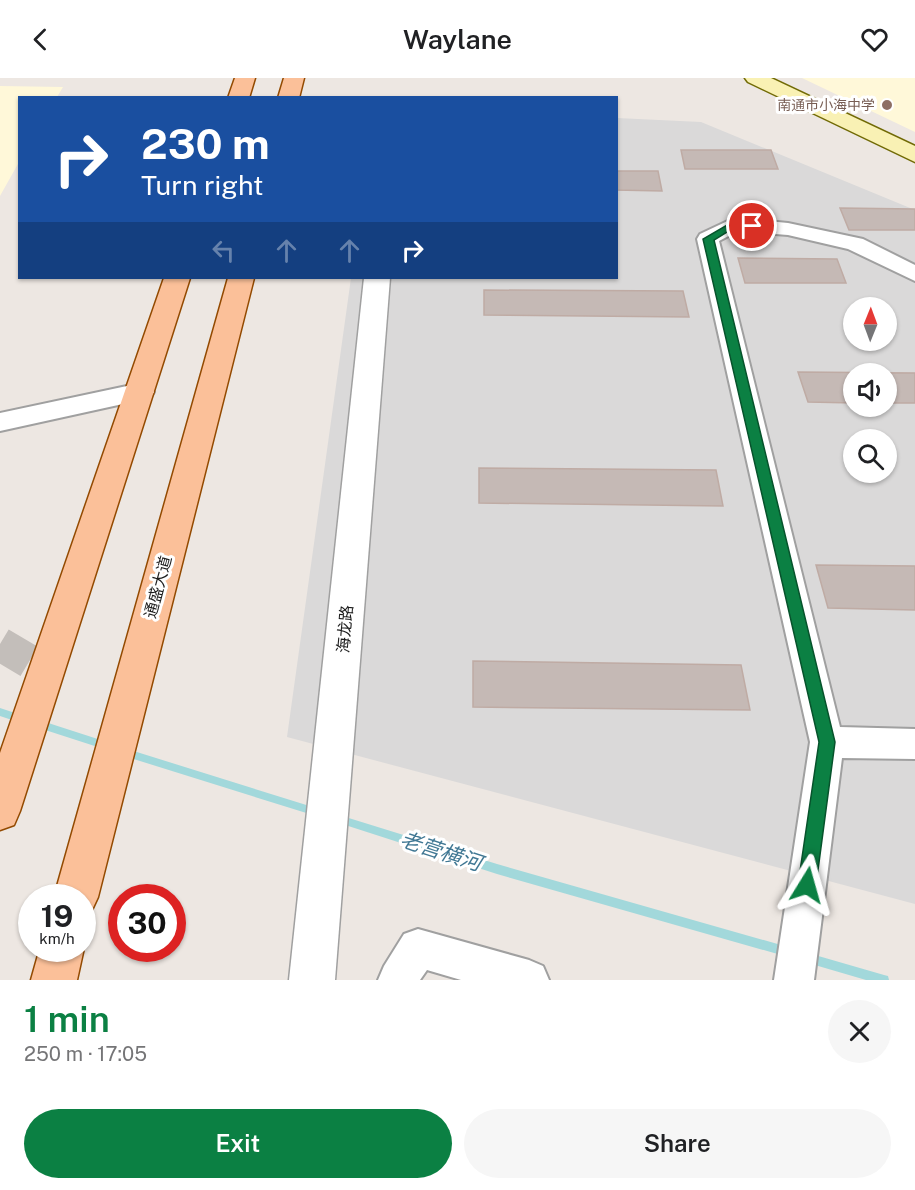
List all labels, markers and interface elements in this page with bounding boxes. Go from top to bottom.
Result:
icon: back [24,23,57,56]
text: Waylane [403,23,512,55]
icon: heart [858,23,891,56]
place label: 南通市小海中学 [777,97,875,113]
marker: 南通市小海中学 [880,98,894,112]
text: 230 m [141,119,270,168]
icon: right [42,120,120,198]
text: Turn right [141,169,264,201]
pin [726,200,777,251]
icon: arrive [735,209,768,242]
icon: left [207,234,240,267]
icon: ahead [270,234,303,267]
icon: ahead [333,234,366,267]
icon: right [396,234,429,267]
north arrow [843,297,897,351]
map controls [843,297,897,483]
button: sound [843,363,897,417]
button: search [843,429,897,483]
street label: 通盛大道 [141,554,175,620]
street label: 海龙路 [333,604,357,654]
water label: 老营横河 [397,826,489,877]
position arrow [775,853,839,917]
speed limit sign: 30 [108,884,186,962]
text: 19 [41,898,73,934]
text: km/h [39,930,75,947]
text: 1 min [24,998,110,1040]
button: close [828,1000,891,1063]
text: 250 m · 17:05 [24,1042,147,1066]
button: Exit [24,1109,452,1178]
button: Share [464,1109,891,1178]

